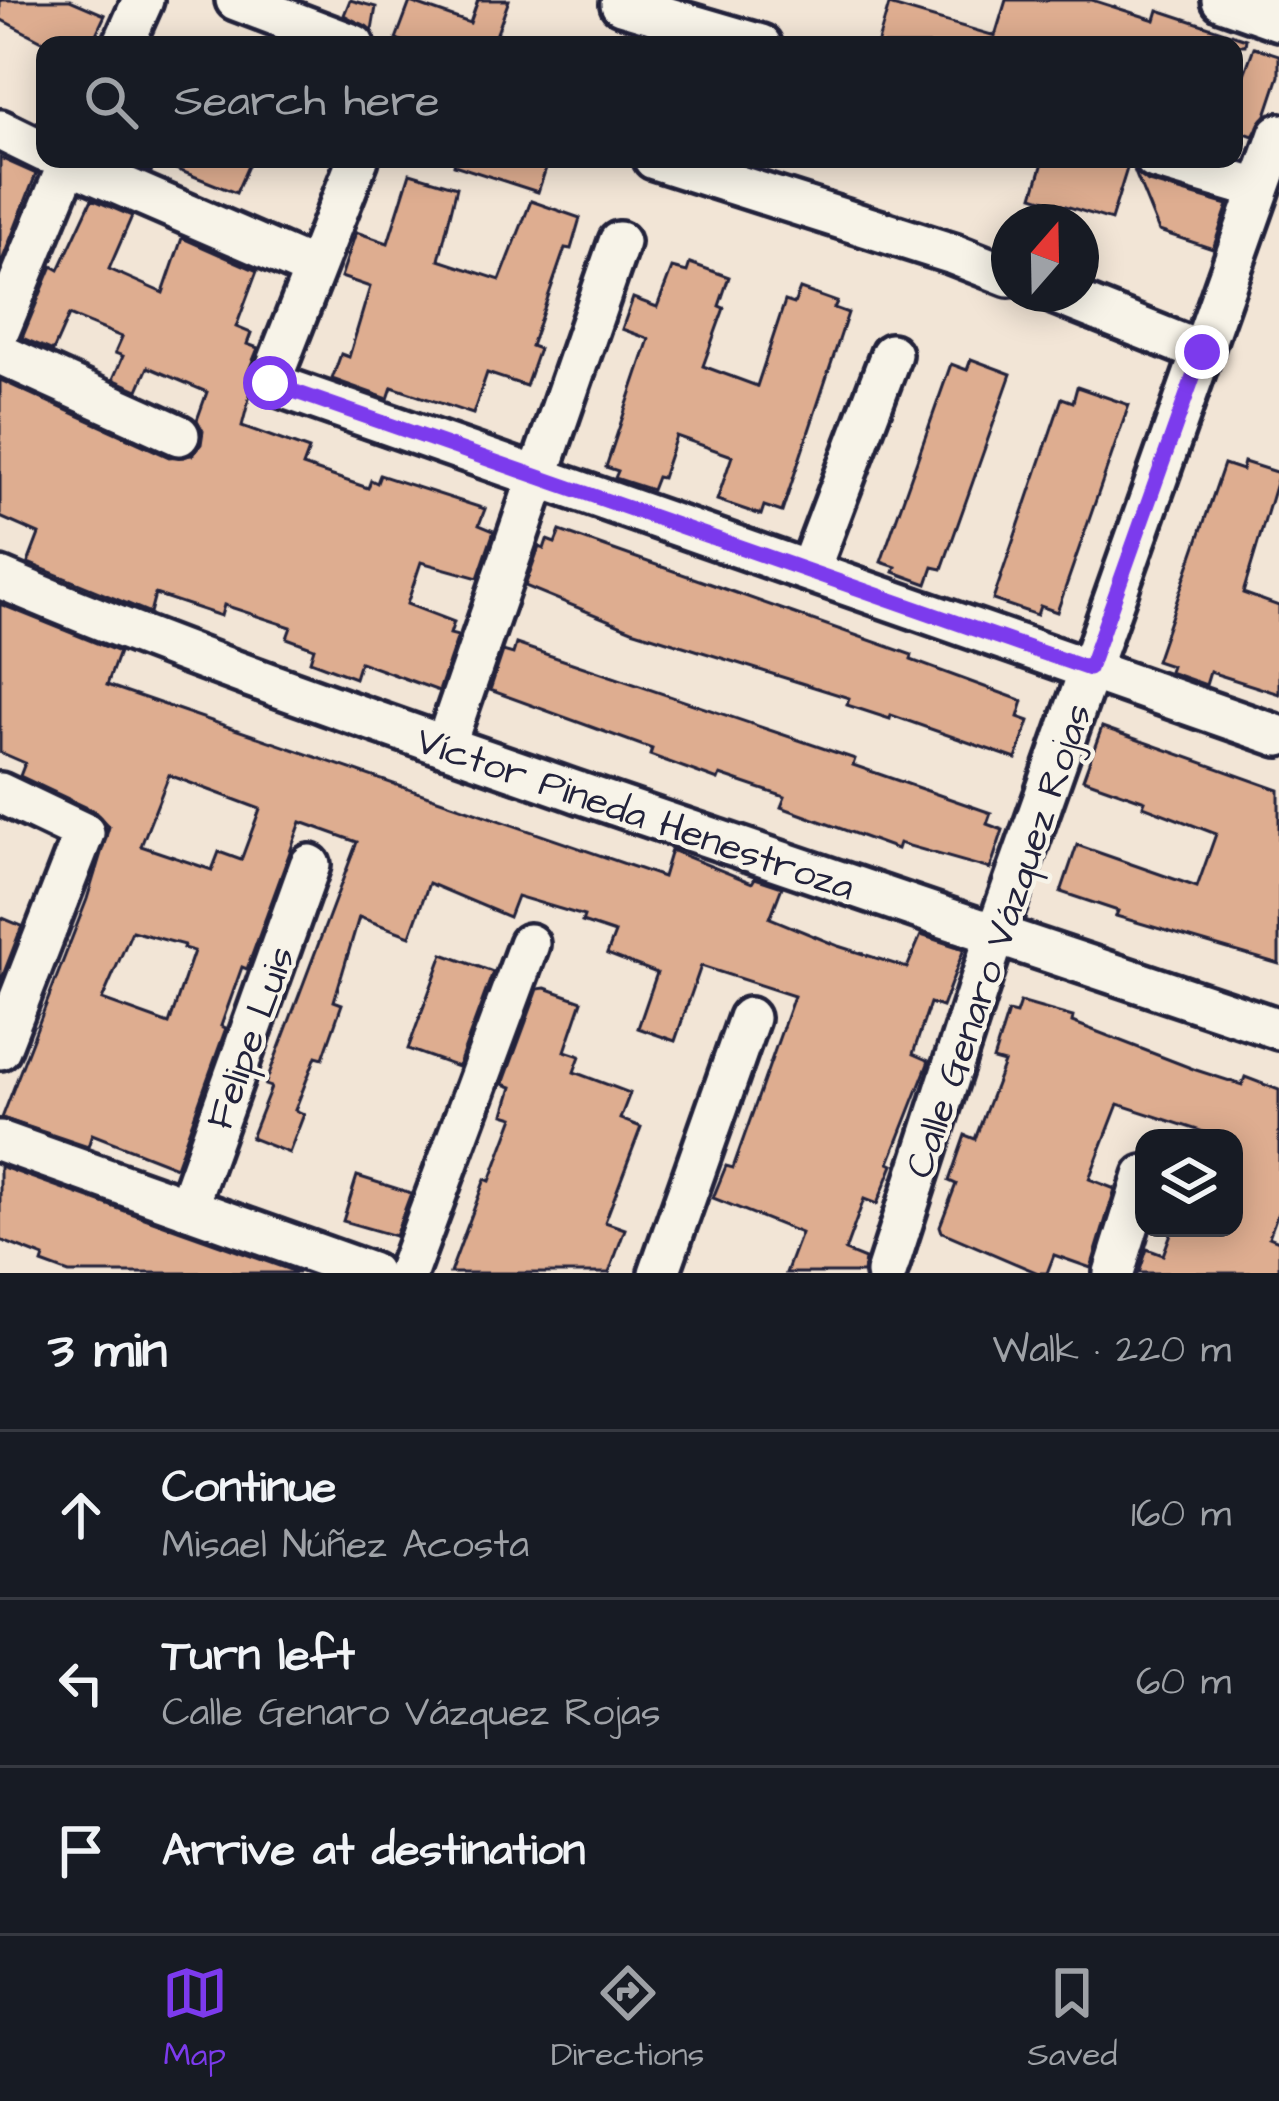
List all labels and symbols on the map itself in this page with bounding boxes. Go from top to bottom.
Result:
north arrow [991,204,1099,312]
route end [1175,325,1229,379]
route start [243,356,297,410]
street label: Calle Genaro Vázquez Rojas [893,697,1107,1185]
street label: Víctor Pineda Henestroza [409,714,861,915]
street label: Felipe Luis [194,939,310,1137]

